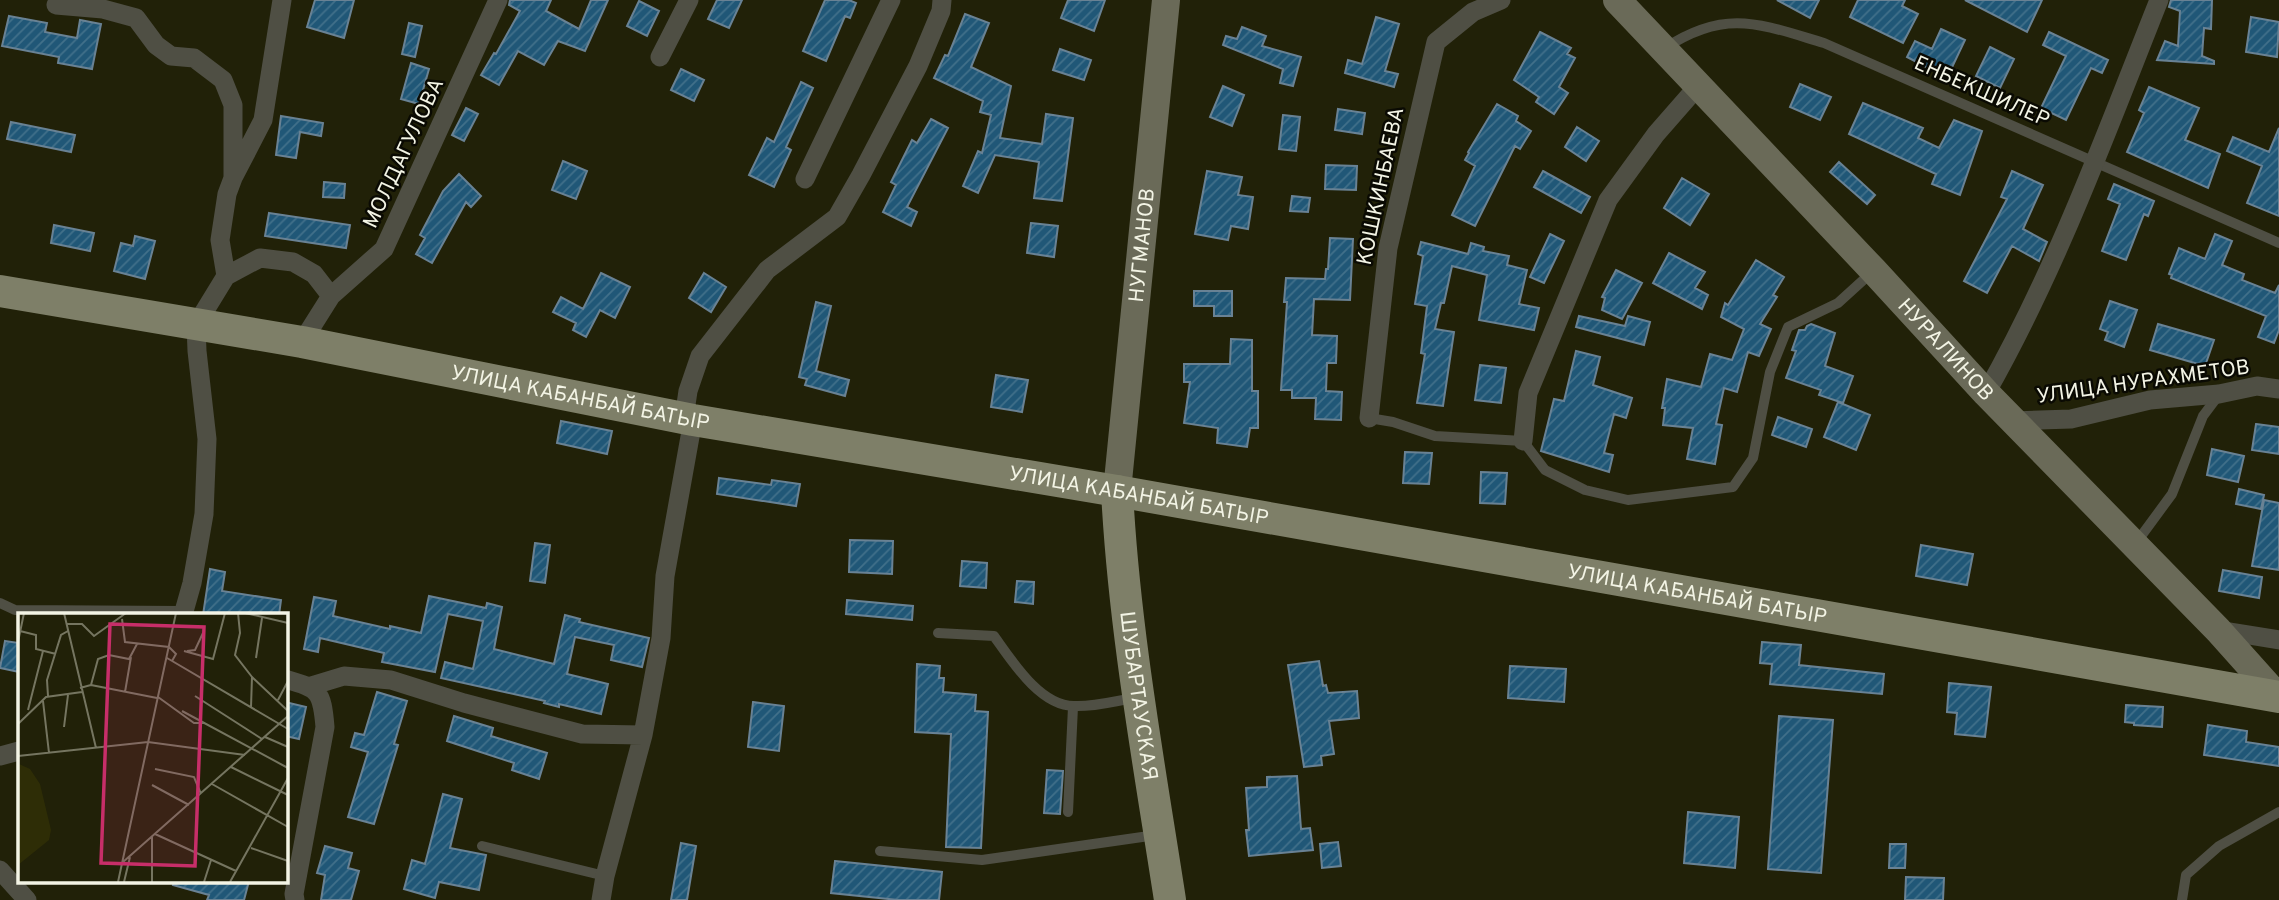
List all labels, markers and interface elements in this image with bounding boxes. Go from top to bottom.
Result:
street label: ЕНБЕКШИЛЕР [1909,50,2053,134]
street label: МОЛДАГУЛОВА [358,74,451,233]
street label: КОШКИНБАЕВА [1352,105,1411,268]
street label: НУГМАНОВ [1124,187,1162,304]
street label: НУРАЛИНОВ [1891,293,1999,408]
street label: УЛИЦА НУРАХМЕТОВ [2035,354,2251,411]
street label: УЛИЦА КАБАНБАЙ БАТЫР [448,360,711,438]
street label: УЛИЦА КАБАНБАЙ БАТЫР [1007,461,1270,533]
street label: УЛИЦА КАБАНБАЙ БАТЫР [1565,559,1829,632]
street label: ШУБАРТАУСКАЯ [1112,610,1163,782]
inset map [18,613,287,883]

